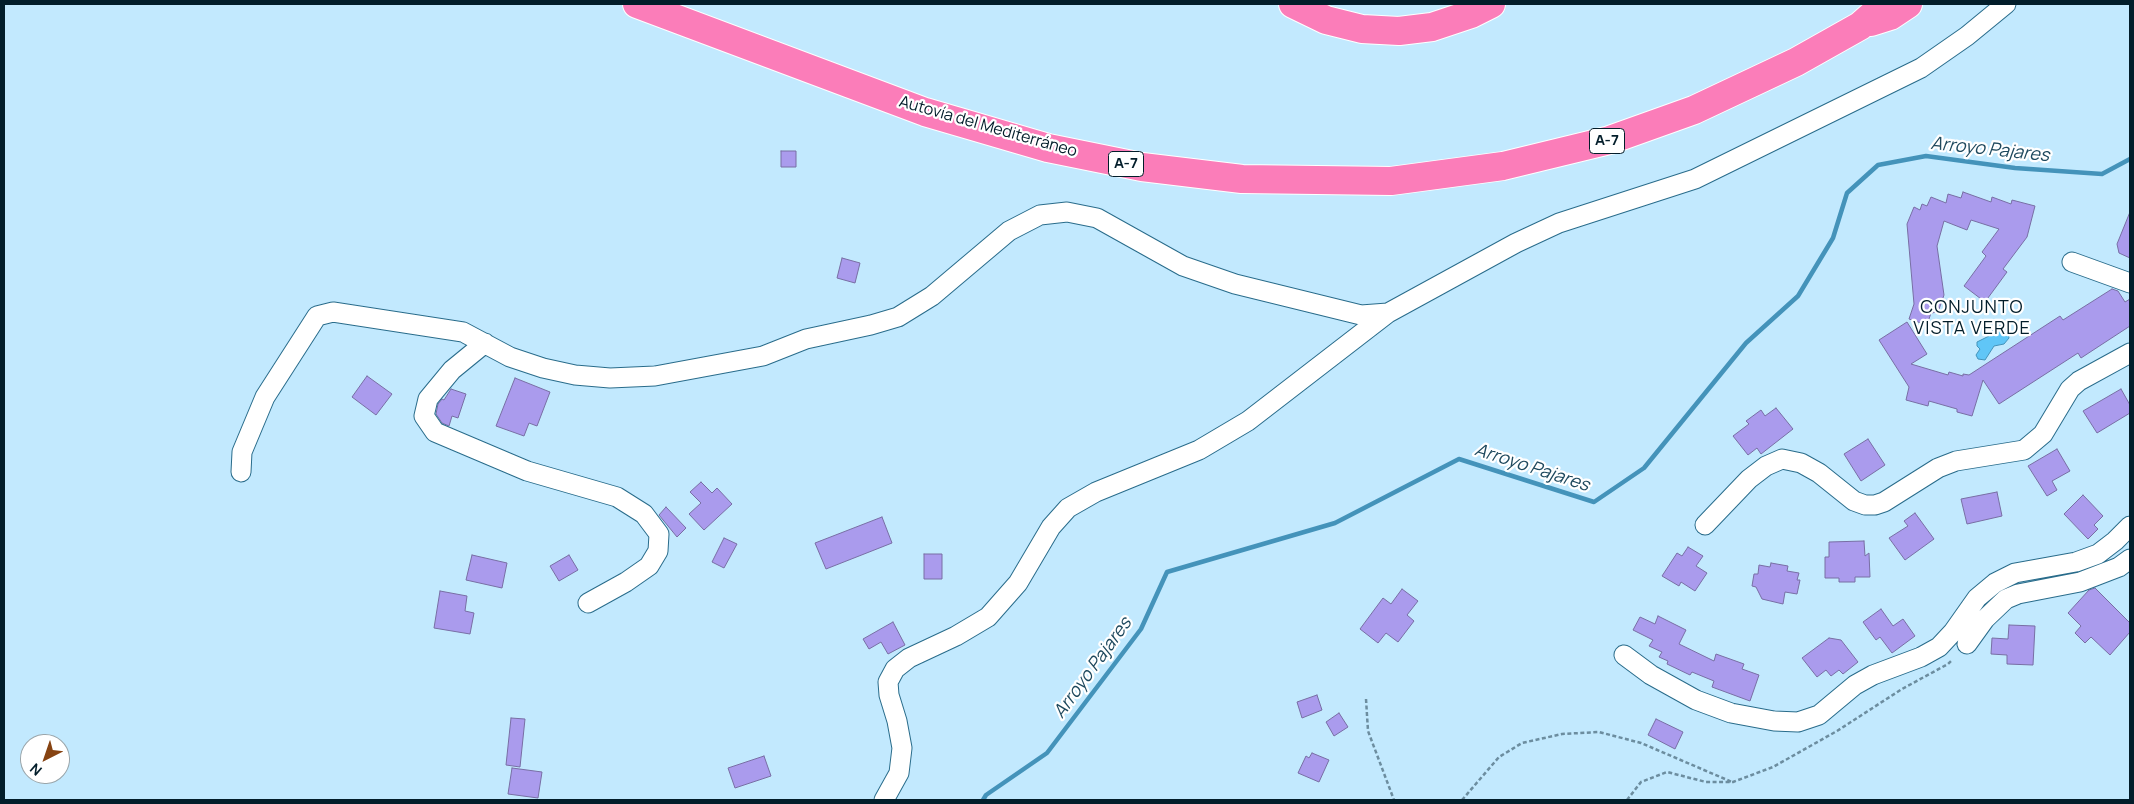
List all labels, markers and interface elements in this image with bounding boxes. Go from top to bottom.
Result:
street label: Autovía del Mediterráneo [897,92,1079,162]
road number: A-7 [1590,128,1624,154]
water label: Arroyo Pajares [1930,133,2050,167]
road number: A-7 [1108,152,1144,176]
district label: CONJUNTO VISTA VERDE [1912,297,2032,340]
water label: Arroyo Pajares [1472,439,1592,497]
water label: Arroyo Pajares [1049,613,1137,723]
north arrow [20,734,70,784]
text: N [25,759,46,780]

